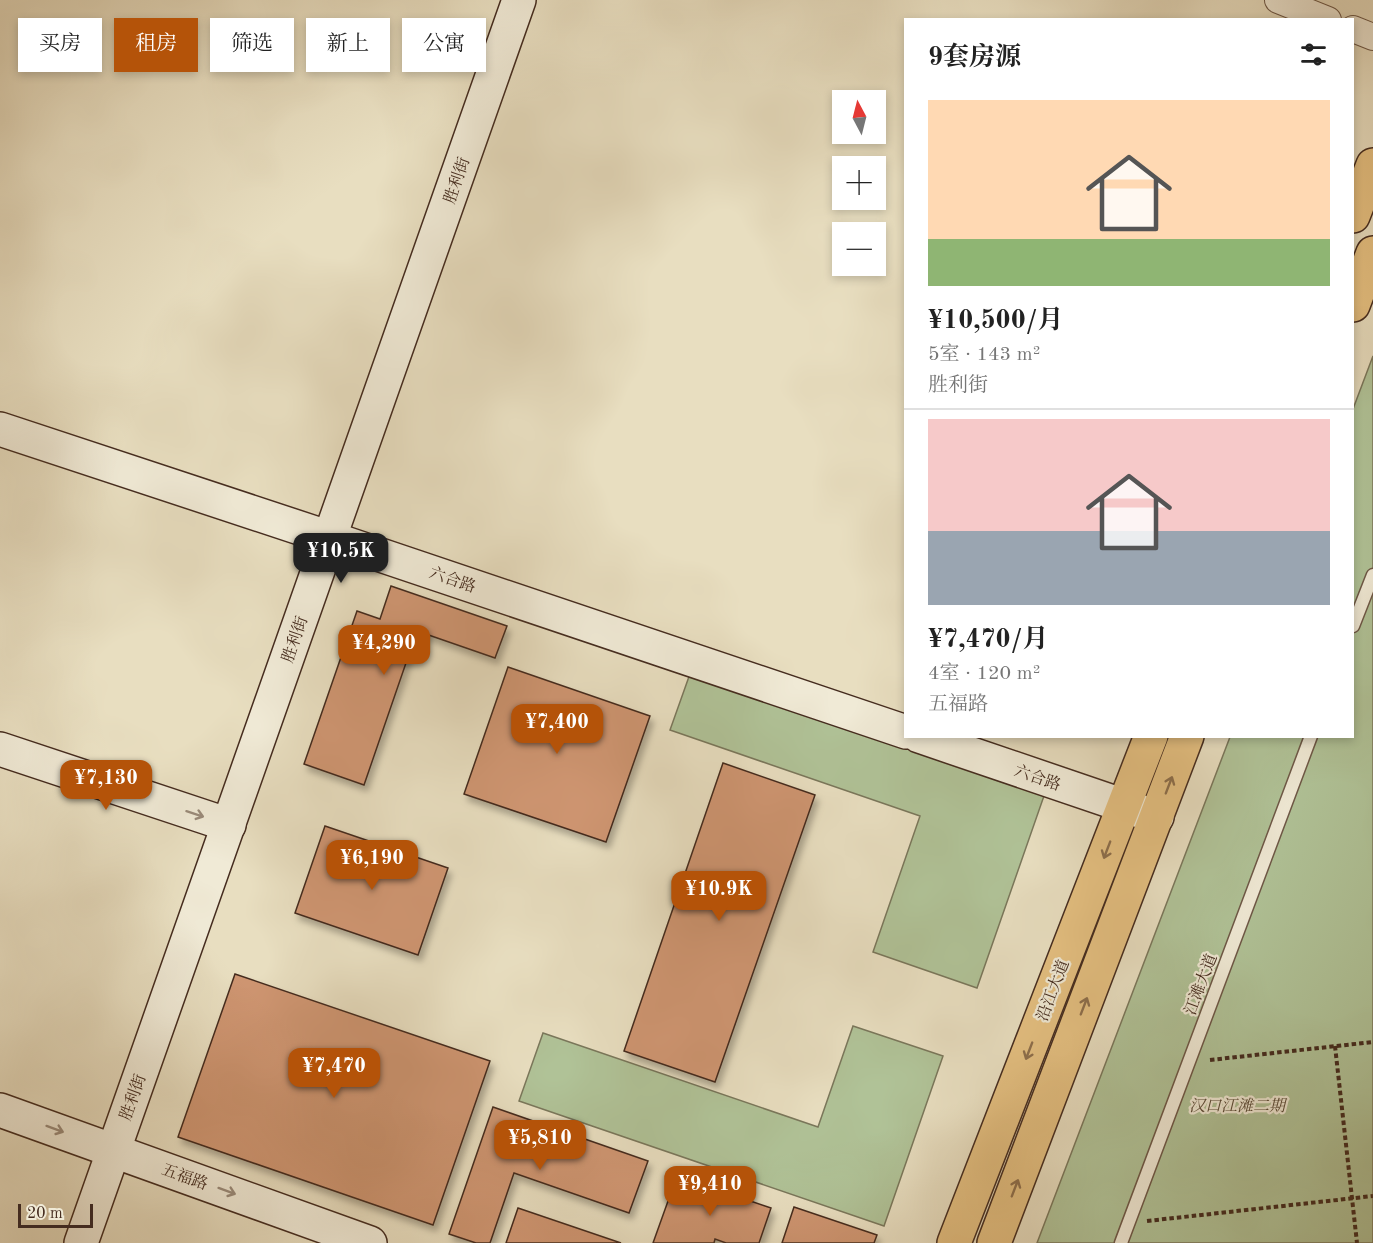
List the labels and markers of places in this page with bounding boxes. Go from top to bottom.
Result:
pin: ¥10.5K [292,533,390,584]
pin: ¥4,290 [335,625,433,676]
pin: ¥7,400 [508,704,606,755]
pin: ¥7,130 [57,760,155,811]
pin: ¥6,190 [323,840,421,891]
pin: ¥10.9K [670,871,768,922]
pin: ¥7,470 [285,1048,383,1099]
pin: ¥5,810 [491,1120,589,1171]
pin: ¥9,410 [661,1166,759,1217]

